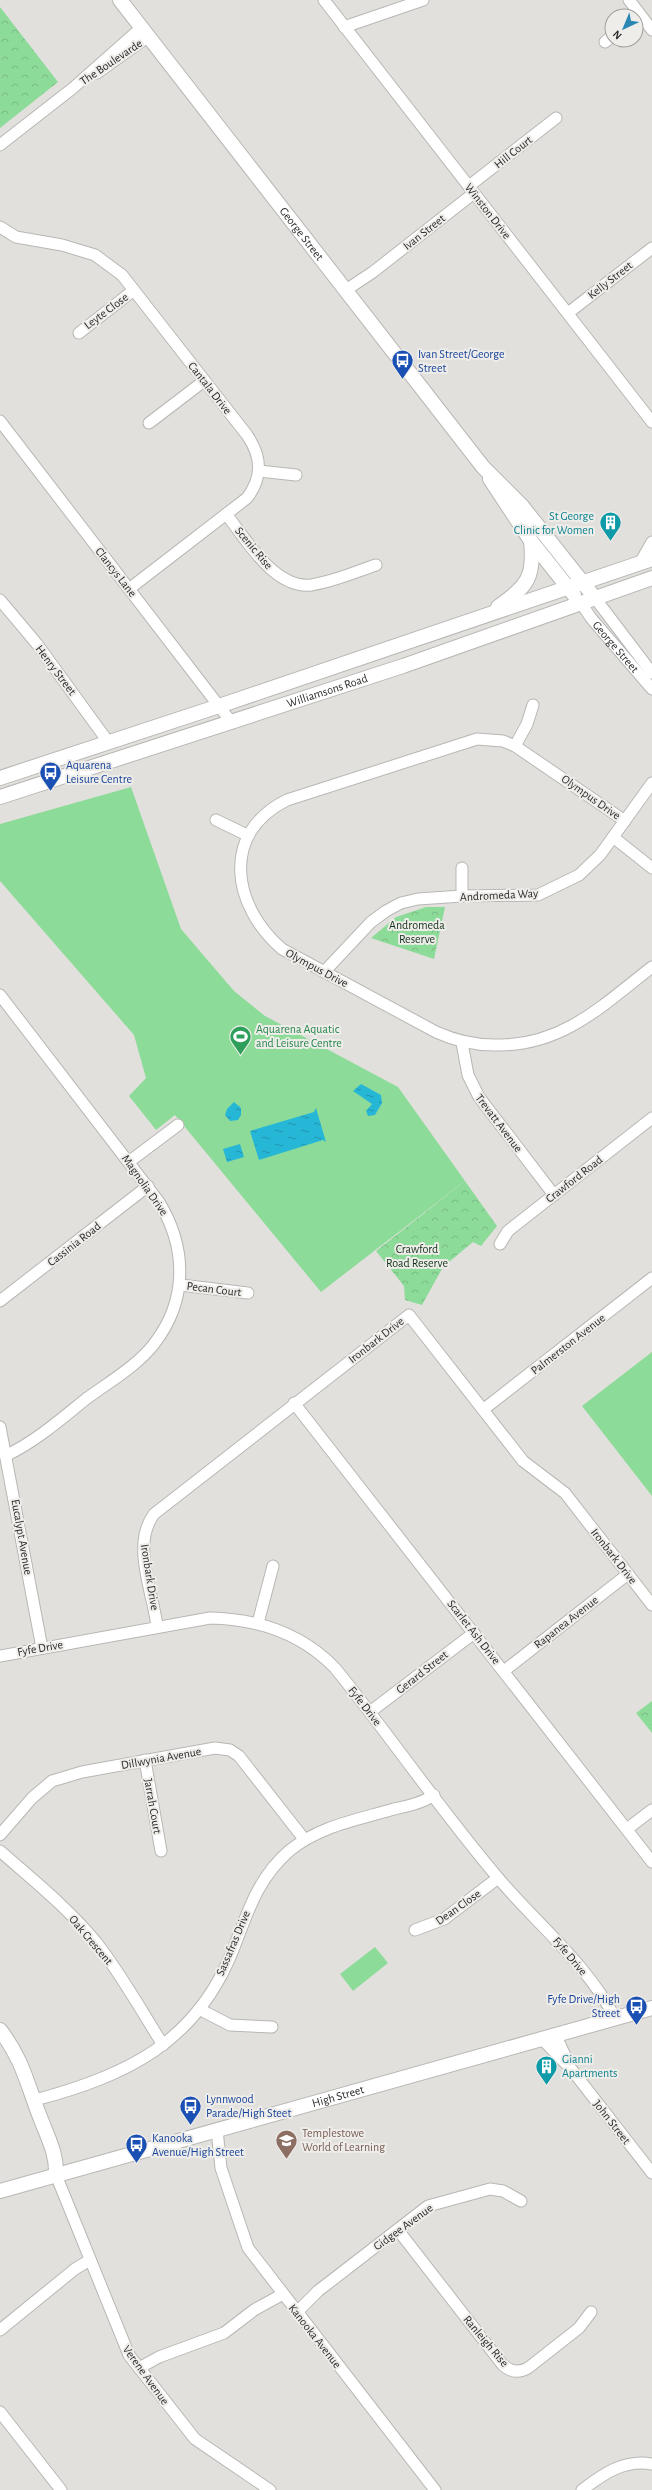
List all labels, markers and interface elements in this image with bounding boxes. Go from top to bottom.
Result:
north arrow [604,8,644,48]
text: N [611,28,624,41]
street label: The Boulevarde [78,37,144,87]
street label: Hill Court [492,133,534,170]
street label: Winston Drive [463,181,513,241]
street label: George Street [277,205,326,263]
street label: Ivan Street [401,212,447,252]
street label: Kelly Street [585,259,635,302]
street label: Leyte Close [82,291,131,332]
bus stop icon: Ivan Street/George Street [390,348,416,381]
place label: Ivan Street/George Street [418,348,505,374]
street label: Cantala Drive [186,360,234,416]
place label: St George Clinic for Women [514,510,594,536]
building icon: St George Clinic for Women [597,510,623,543]
street label: Scenic Rise [233,525,275,571]
street label: Clancys Lane [92,545,139,600]
street label: George Street [590,619,641,675]
street label: Henry Street [33,643,79,698]
street label: Williamsons Road [285,672,369,709]
bus stop icon: Aquarena Leisure Centre [37,759,63,792]
place label: Aquarena Leisure Centre [66,759,132,785]
street label: Olympus Drive [559,772,623,822]
street label: Andromeda Way [460,887,538,904]
park label: Andromeda Reserve [389,919,445,945]
street label: Olympus Drive [283,947,350,990]
sports icon: Aquarena Aquatic and Leisure Centre [227,1023,253,1056]
place label: Aquarena Aquatic and Leisure Centre [256,1023,342,1049]
street label: Trevatt Avenue [473,1092,525,1154]
street label: Magnolia Drive [120,1152,170,1218]
street label: Crawford Road [543,1153,605,1205]
street label: Cassinia Road [45,1220,103,1268]
park label: Crawford Road Reserve [386,1243,448,1269]
street label: Pecan Court [186,1280,242,1298]
street label: Palmerston Avenue [529,1311,607,1377]
street label: Ironbark Drive [346,1315,406,1365]
street label: Eucalypt Avenue [8,1498,35,1576]
street label: Ironbark Drive [589,1526,639,1586]
street label: Ironbark Drive [139,1543,161,1611]
street label: Rapanea Avenue [532,1593,600,1651]
street label: Scarlet Ash Drive [445,1598,503,1666]
street label: Fyfe Drive [16,1638,64,1659]
street label: Gerard Street [394,1648,450,1696]
street label: Fyfe Drive [345,1684,384,1728]
street label: Dillwynia Avenue [120,1745,202,1772]
street label: Jarrah Court [142,1777,164,1835]
street label: Dean Close [433,1887,483,1927]
street label: Sassafras Drive [214,1909,252,1977]
street label: Oak Crescent [67,1913,115,1967]
street label: Fyfe Drive [550,1935,589,1978]
place label: Fyfe Drive/High Street [547,1993,620,2019]
bus stop icon: Fyfe Drive/High Street [623,1993,649,2026]
building icon: Gianni Apartments [533,2053,559,2086]
place label: Gianni Apartments [562,2053,618,2079]
street label: High Street [311,2083,365,2109]
bus stop icon: Lynnwood Parade/High Steet [177,2093,203,2126]
place label: Lynnwood Parade/High Steet [206,2093,291,2119]
street label: John Street [591,2098,633,2146]
school or university icon: Templestowe World of Learning [273,2127,299,2160]
place label: Templestowe World of Learning [302,2127,385,2153]
bus stop icon: Kanooka Avenue/High Street [124,2132,150,2165]
place label: Kanooka Avenue/High Street [152,2132,244,2158]
street label: Gidgee Avenue [371,2202,435,2252]
street label: Kanooka Avenue [286,2302,344,2370]
street label: Ranleigh Rise [461,2313,511,2369]
street label: Verene Avenue [121,2343,171,2407]

